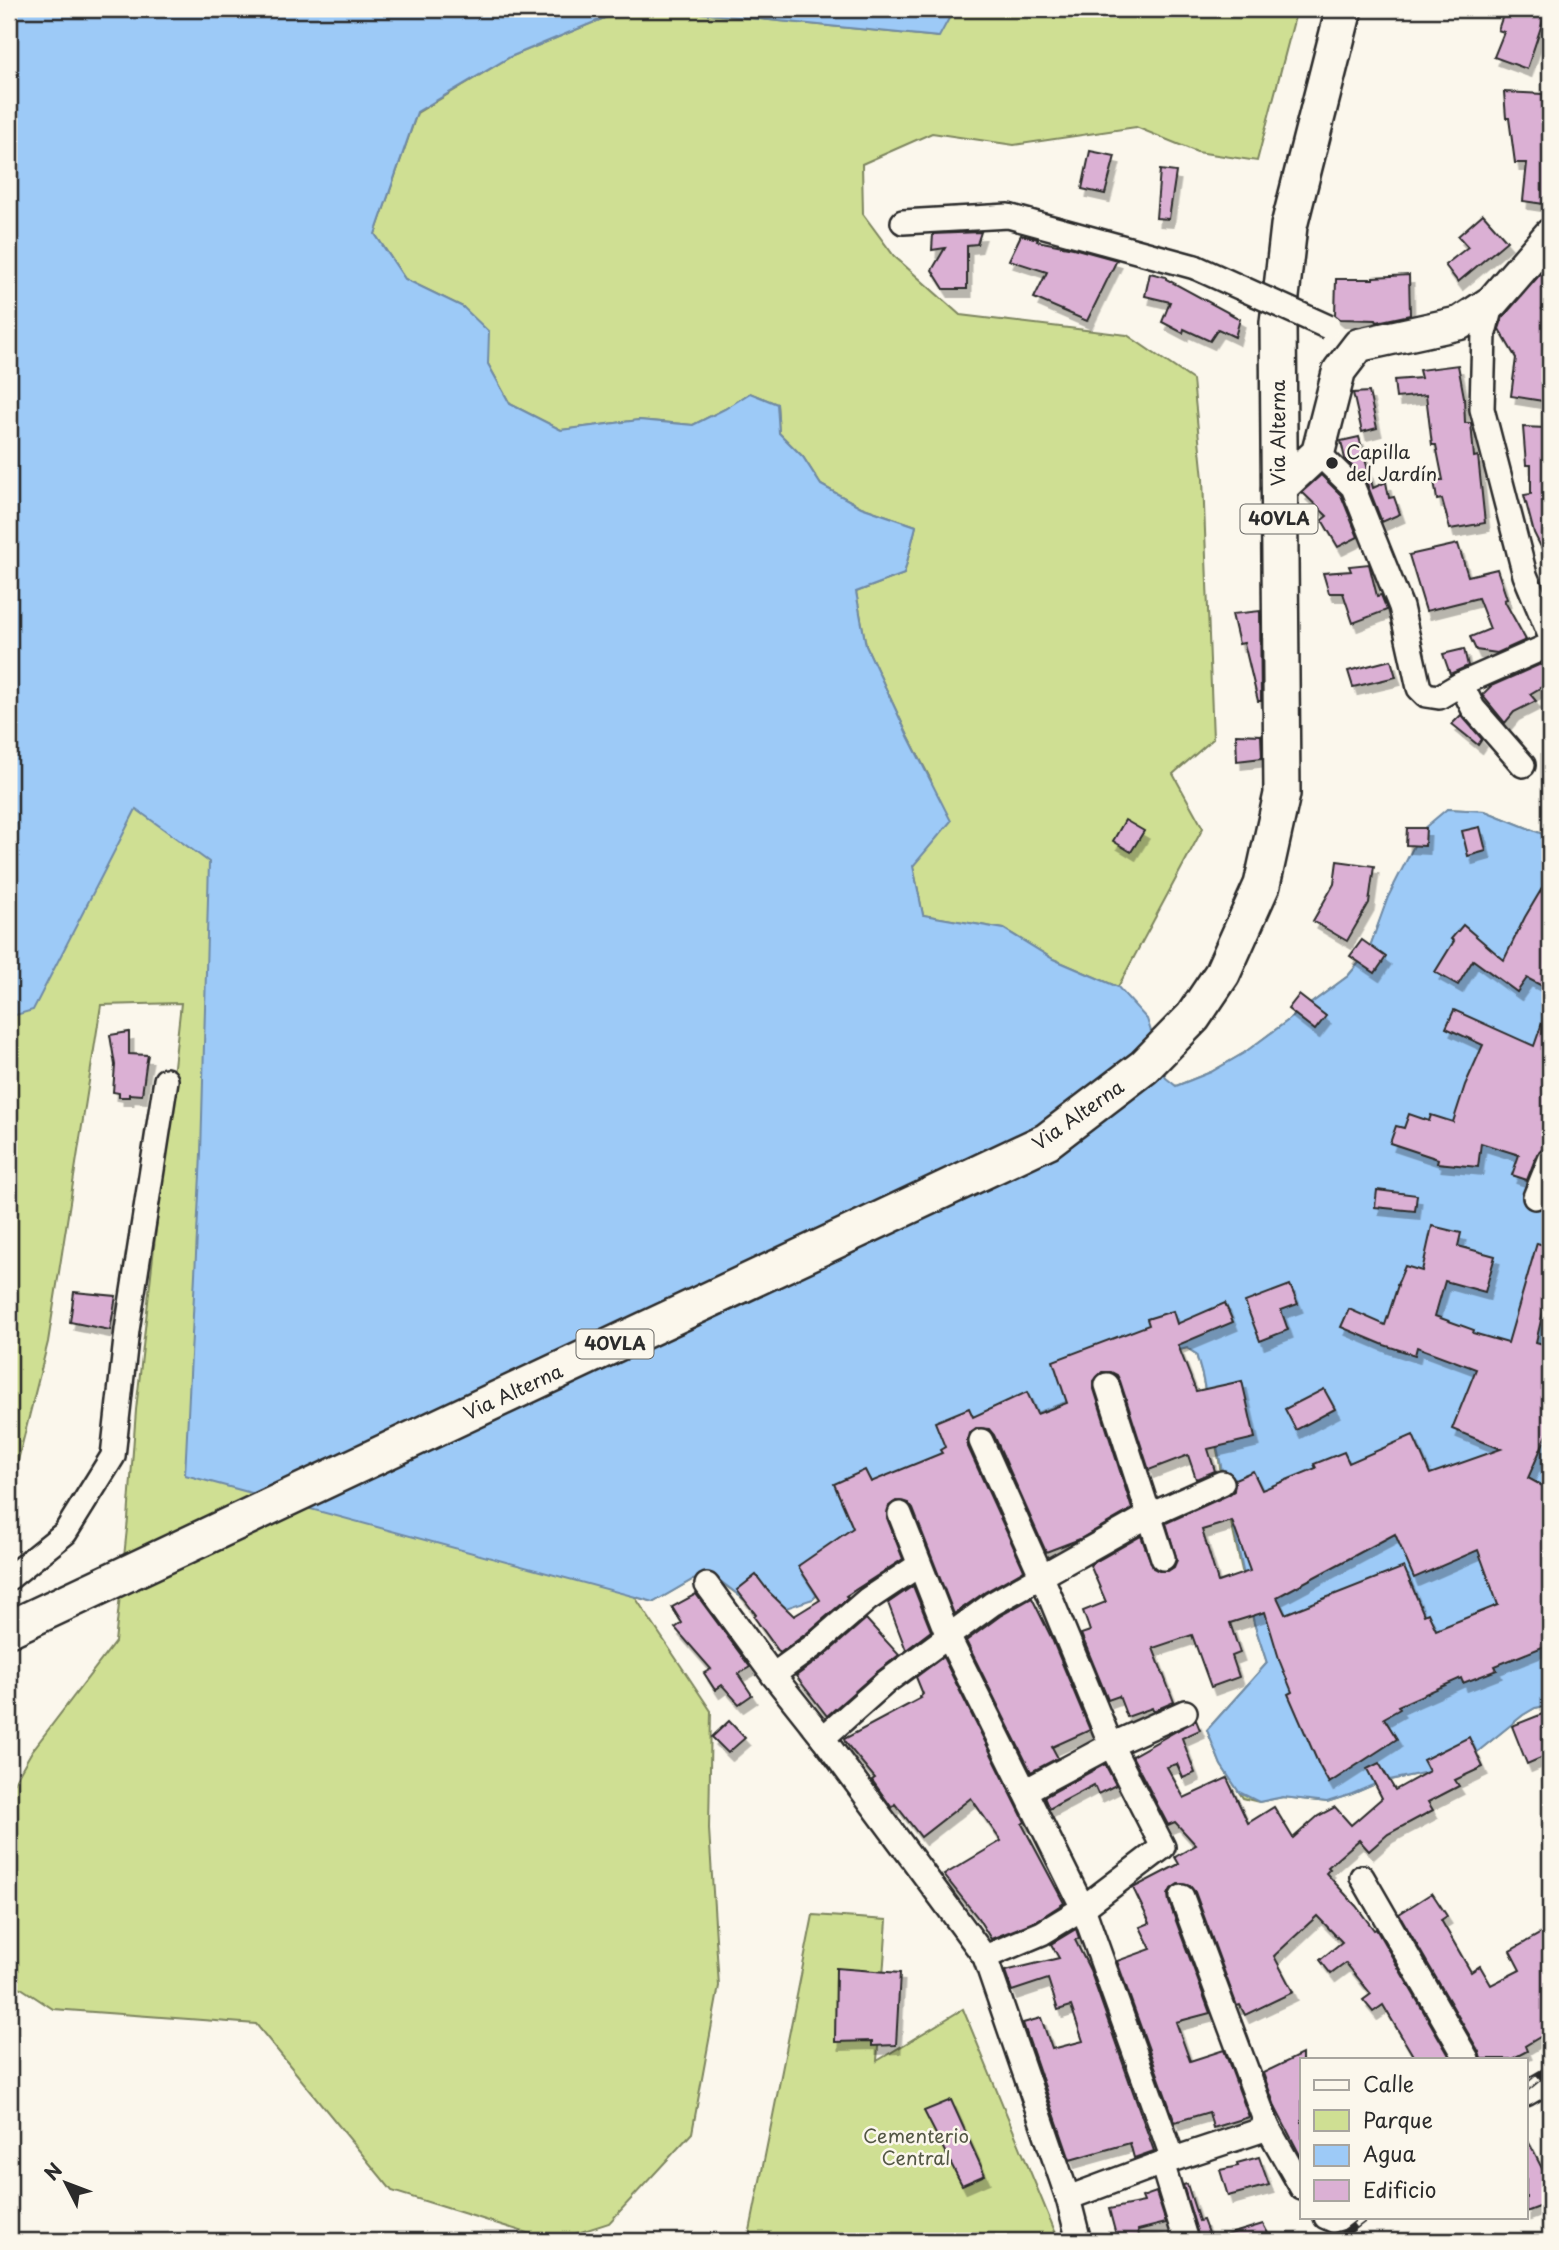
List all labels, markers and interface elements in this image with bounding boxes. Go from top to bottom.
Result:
street label: Via Alterna [1263,380,1291,486]
place label: Capilla del Jardín [1346,437,1437,487]
marker: Capilla del Jardín [1324,455,1340,471]
road number: 40VLA [1240,504,1318,534]
street label: Via Alterna [1026,1072,1129,1156]
road number: 40VLA [576,1330,654,1358]
street label: Via Alterna [458,1356,567,1426]
legend [1300,2058,1528,2218]
text: Calle [1363,2067,1414,2099]
text: Parque [1363,2103,1433,2135]
park label: Cementerio Central [863,2121,969,2171]
text: Agua [1363,2137,1416,2169]
north arrow [32,2148,102,2218]
text: N [37,2156,68,2186]
text: Edificio [1363,2173,1436,2205]

